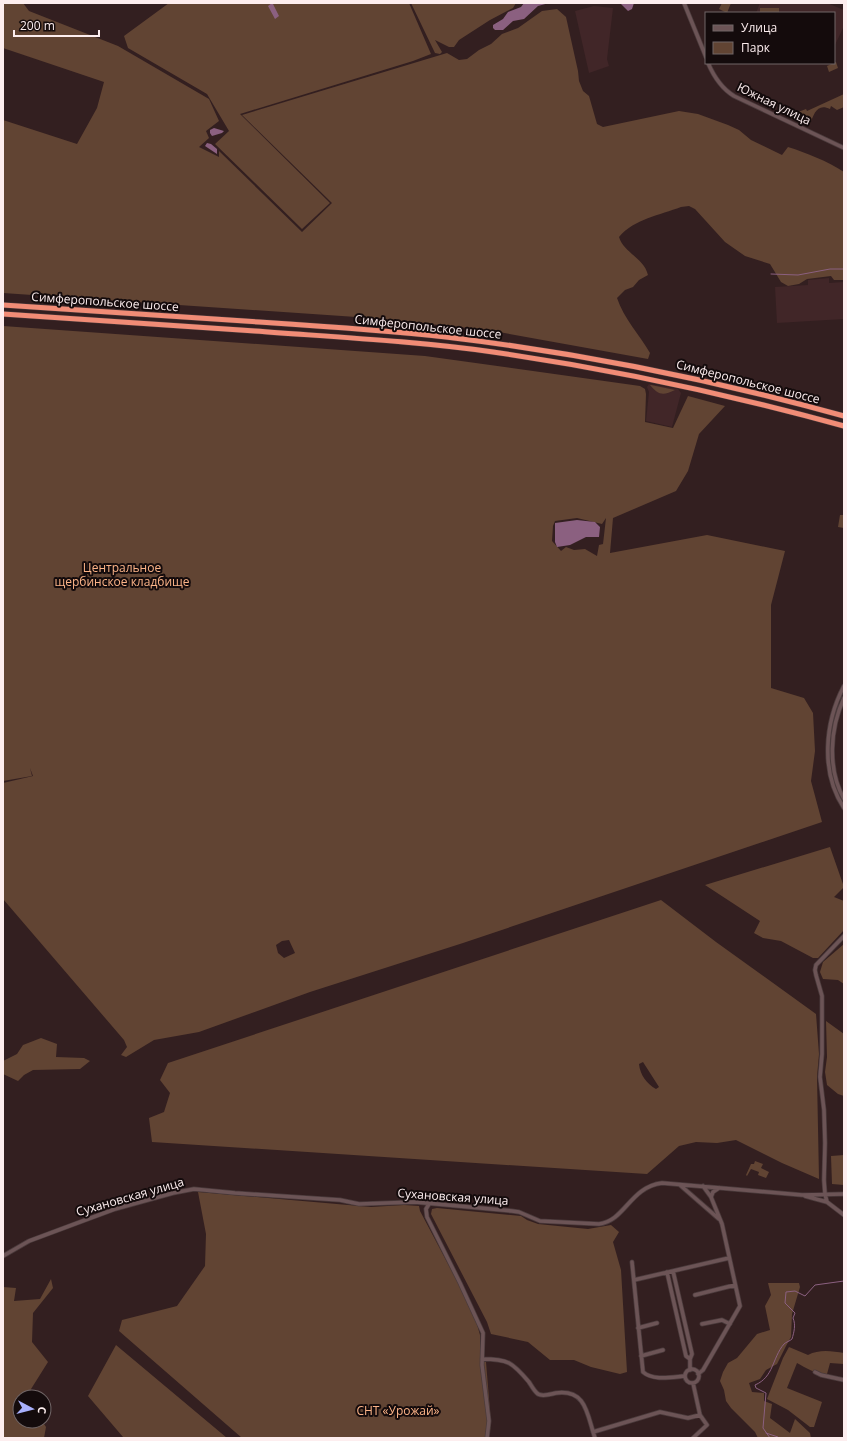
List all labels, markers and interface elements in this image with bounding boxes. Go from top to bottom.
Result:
scale bar [14,12,99,38]
legend [705,12,835,64]
text: 200 m [20,17,55,34]
text: Улица [741,19,777,36]
text: Парк [741,39,771,56]
street label: Южная улица [734,78,814,129]
street label: Симферопольское шоссе [31,288,180,315]
street label: Симферопольское шоссе [354,310,503,343]
street label: Симферопольское шоссе [674,355,822,408]
park label: Центральное щербинское кладбище [54,559,190,590]
street label: Сухановская улица [74,1173,186,1220]
street label: Сухановская улица [397,1184,509,1209]
north arrow [12,1389,52,1429]
park label: СНТ «Урожай» [356,1402,440,1419]
text: С [35,1406,50,1415]

